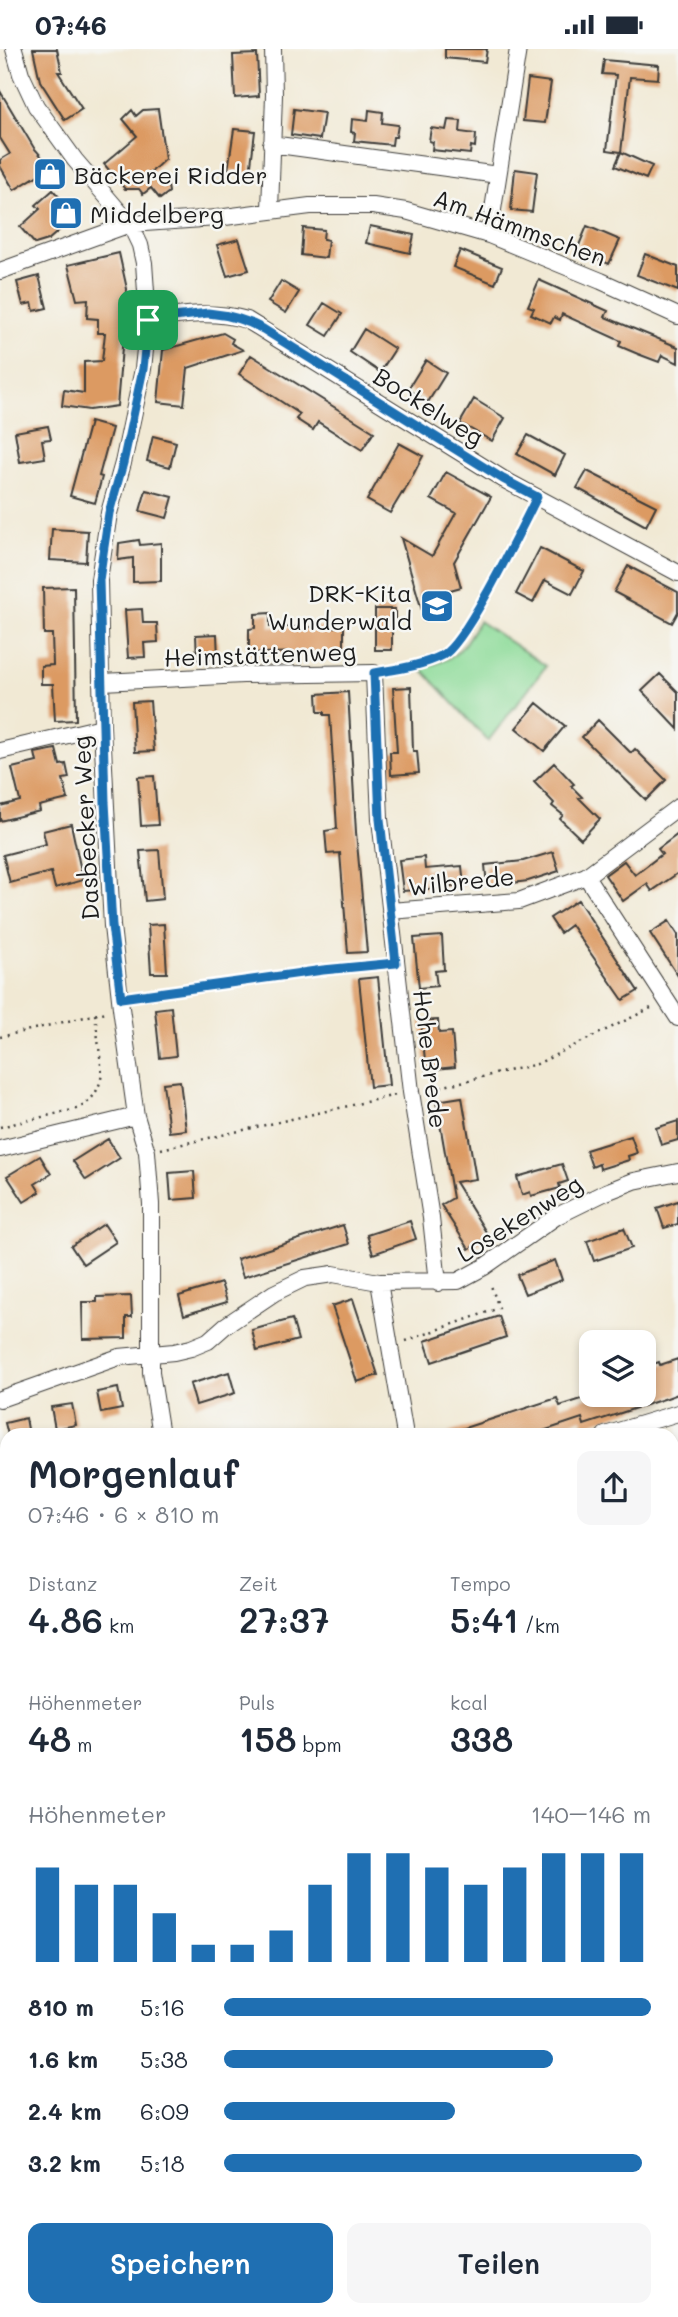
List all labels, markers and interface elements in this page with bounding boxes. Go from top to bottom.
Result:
text: 07:46 [35,8,107,42]
shop icon: Bäckerei Ridder [31,155,69,193]
place label: Bäckerei Ridder [74,159,268,190]
street label: Am Hämmschen [430,181,610,273]
shop icon: Middelberg [47,194,85,232]
place label: Middelberg [90,198,224,229]
pin [118,290,178,350]
icon: arrive [129,301,167,339]
street label: Bockelweg [368,360,490,452]
place label: DRK-Kita Wunderwald [268,577,412,636]
school or university icon: DRK-Kita Wunderwald [418,587,456,625]
street label: Heimstättenweg [163,635,357,673]
street label: Dasbecker Weg [65,735,105,921]
street label: Wilbrede [406,860,516,902]
street label: Hohe Brede [407,988,455,1130]
street label: Losekenweg [451,1167,587,1269]
map controls [579,1330,656,1407]
button: layers [579,1330,656,1407]
text: Morgenlauf [28,1448,239,1498]
button: share [577,1451,651,1525]
text: 07:46 · 6 × 810 m [28,1499,219,1529]
text: Distanz [28,1571,97,1596]
text: Zeit [239,1571,278,1596]
text: Tempo [450,1571,510,1596]
text: 4.86 [28,1596,103,1642]
text: 27:37 [239,1596,329,1642]
text: 5:41 [450,1596,519,1642]
text: km [103,1613,134,1638]
text: /km [519,1613,560,1638]
text: Höhenmeter [28,1690,142,1715]
text: Puls [239,1690,275,1715]
text: kcal [450,1690,488,1715]
text: 48 [28,1715,71,1761]
text: 158 [239,1715,297,1761]
text: 338 [450,1715,513,1761]
text: m [71,1732,92,1757]
text: bpm [297,1732,342,1757]
text: Höhenmeter [28,1799,166,1829]
text: 140–146 m [531,1799,651,1829]
text: 810 m [28,1992,94,2022]
text: 5:16 [140,1992,185,2022]
text: 1.6 km [28,2044,98,2074]
text: 5:38 [140,2044,188,2074]
text: 2.4 km [28,2096,101,2126]
text: 6:09 [140,2096,189,2126]
text: 3.2 km [28,2148,101,2178]
text: 5:18 [140,2148,185,2178]
button: Speichern [28,2223,333,2303]
button: Teilen [347,2223,651,2303]

